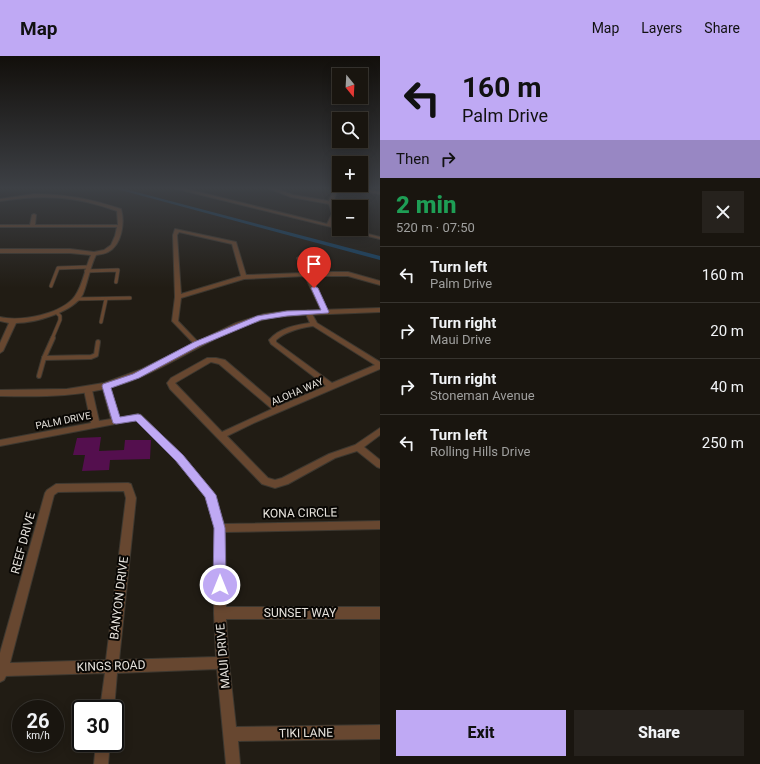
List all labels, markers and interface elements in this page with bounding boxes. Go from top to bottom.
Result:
text: Map [20,17,58,40]
text: Map [592,20,619,36]
text: Layers [641,20,682,36]
text: Share [704,20,740,36]
north arrow [332,68,368,104]
map controls [332,68,368,236]
text: 160 m [462,71,541,104]
icon: left [396,72,448,124]
text: Palm Drive [462,105,548,126]
button: search [332,112,368,148]
icon: right [437,148,459,170]
text: Then [396,150,429,168]
button: + [332,156,368,192]
text: 2 min [396,191,457,219]
button: close [702,191,744,233]
button: − [332,200,368,236]
text: 520 m · 07:50 [396,220,475,235]
pin [297,247,331,288]
icon: arrive [303,253,325,275]
text: Turn left [430,258,487,276]
icon: left [396,264,418,286]
text: 160 m [702,266,744,284]
text: Palm Drive [430,276,492,291]
text: Turn right [430,314,496,332]
icon: right [396,320,418,342]
text: 20 m [710,322,744,340]
text: Maui Drive [430,332,491,347]
text: Turn right [430,370,496,388]
street label: ALOHA WAY [270,376,325,407]
icon: right [396,376,418,398]
text: 40 m [710,378,744,396]
text: Stoneman Avenue [430,388,535,403]
street label: PALM DRIVE [34,410,92,431]
text: Turn left [430,426,487,444]
icon: left [396,432,418,454]
text: 250 m [702,434,744,452]
text: Rolling Hills Drive [430,444,531,459]
street label: KONA CIRCLE [263,505,338,521]
street label: REEF DRIVE [8,510,38,576]
street label: BANYON DRIVE [107,556,131,640]
position arrow [199,564,241,606]
street label: SUNSET WAY [264,606,337,620]
street label: MAUI DRIVE [213,623,233,689]
street label: KINGS ROAD [76,658,146,674]
speed limit sign: 30 [72,700,124,752]
text: 26 [27,709,49,733]
button: Exit [396,710,566,756]
button: Share [574,710,744,756]
street label: TIKI LANE [279,726,333,740]
text: km/h [26,730,50,741]

